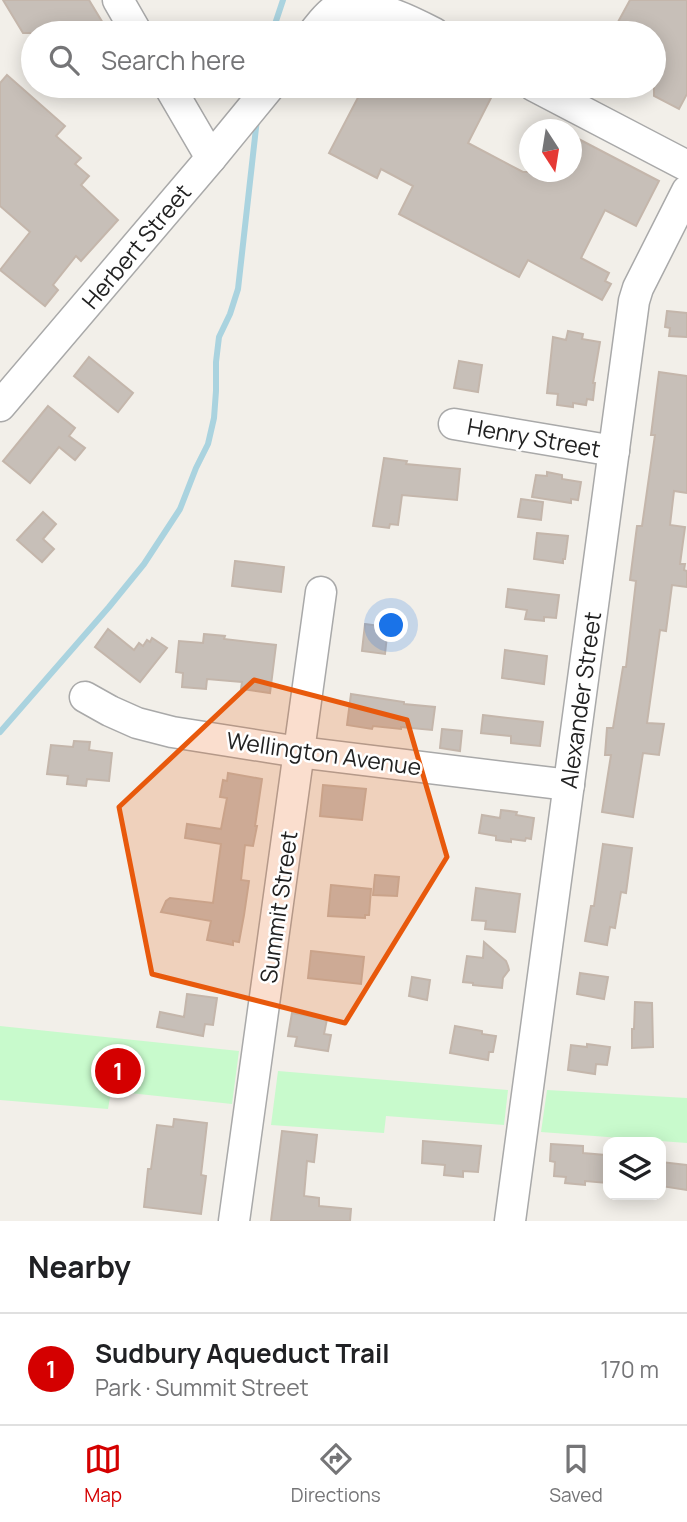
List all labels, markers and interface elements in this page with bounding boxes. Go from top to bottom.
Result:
search box [21,21,666,98]
icon: search [45,41,83,79]
text: Search here [101,42,246,78]
north arrow [519,119,582,182]
street label: Herbert Street [74,177,198,315]
street label: Henry Street [465,410,603,464]
your location [374,608,408,642]
street label: Alexander Street [552,609,608,791]
street label: Wellington Avenue [225,723,423,783]
street label: Summit Street [251,829,305,985]
pin: 1 [95,1045,141,1097]
map controls [603,1137,666,1200]
button: layers [603,1137,666,1200]
text: Nearby [28,1246,131,1287]
text: Sudbury Aqueduct Trail [95,1335,390,1371]
text: 1 [46,1353,56,1385]
text: 170 m [600,1353,659,1385]
text: Park · Summit Street [95,1371,309,1403]
tab: Map [84,1440,122,1508]
tab: Directions [291,1440,381,1508]
tab: Saved [549,1440,603,1508]

